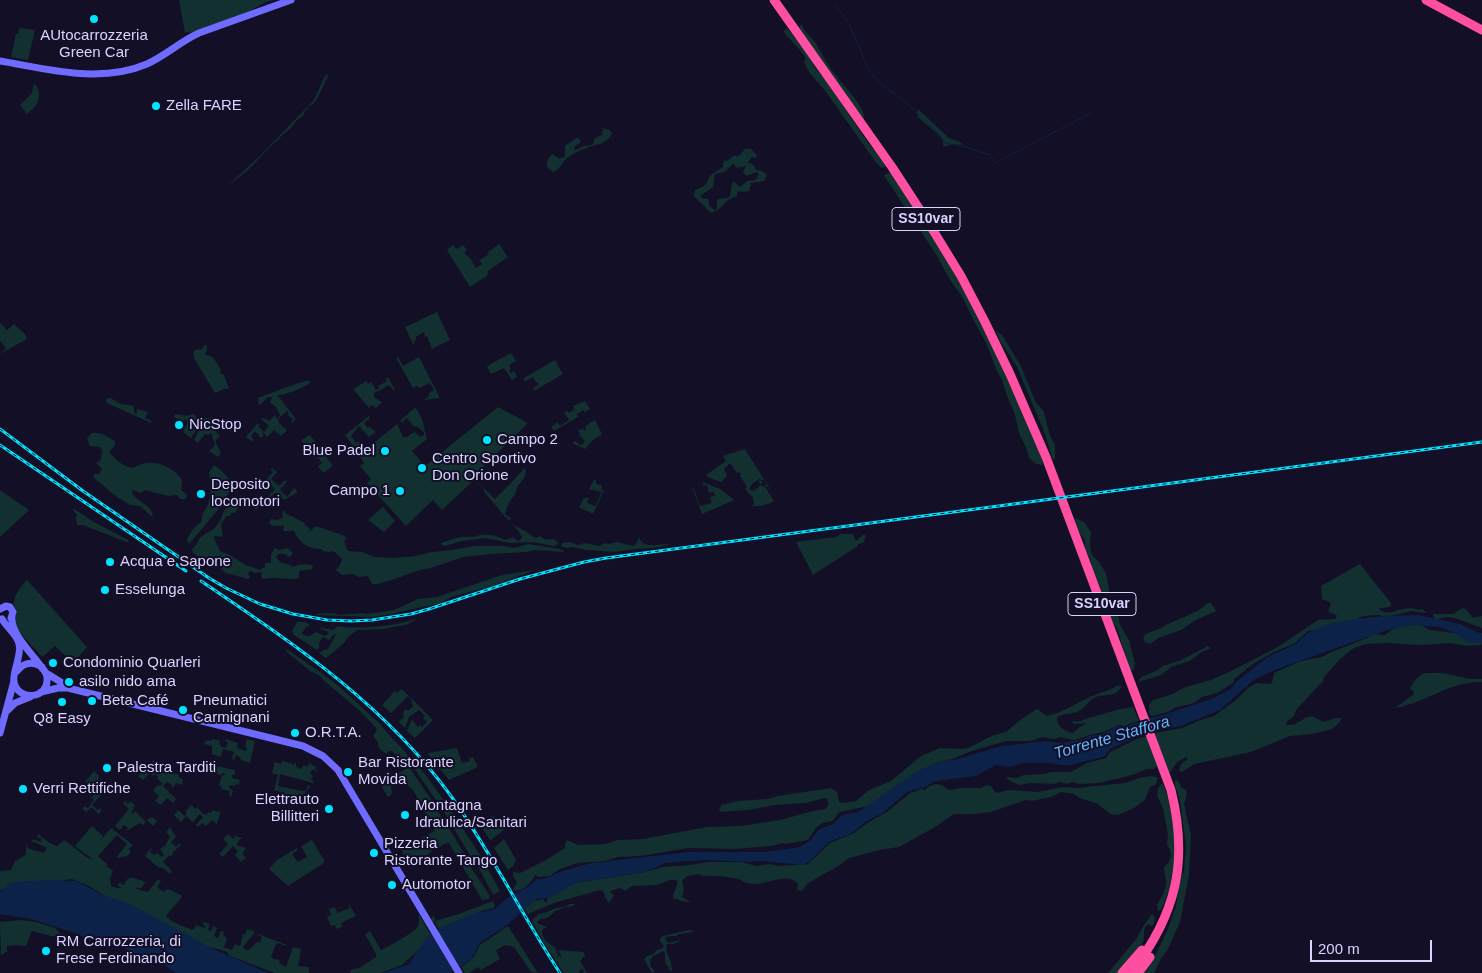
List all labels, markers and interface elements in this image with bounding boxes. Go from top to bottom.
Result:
marker: AUtocarrozzeria Green Car [88,13,100,25]
place label: AUtocarrozzeria Green Car [40,27,148,62]
place label: Zella FARE [166,97,242,115]
marker: Zella FARE [150,100,162,112]
road number: SS10var [892,208,960,230]
place label: NicStop [189,416,242,434]
marker: NicStop [173,419,185,431]
place label: Campo 2 [497,431,558,449]
marker: Campo 2 [481,434,493,446]
place label: Blue Padel [302,442,375,460]
marker: Blue Padel [379,445,391,457]
place label: Centro Sportivo Don Orione [432,450,536,485]
marker: Centro Sportivo Don Orione [416,462,428,474]
place label: Deposito locomotori [211,476,280,511]
place label: Campo 1 [329,482,390,500]
marker: Campo 1 [394,485,406,497]
marker: Deposito locomotori [195,488,207,500]
place label: Acqua e Sapone [120,553,231,571]
marker: Acqua e Sapone [104,556,116,568]
place label: Esselunga [115,581,185,599]
marker: Esselunga [99,584,111,596]
road number: SS10var [1068,592,1136,616]
place label: Condominio Quarleri [63,654,201,672]
marker: Condominio Quarleri [47,657,59,669]
place label: asilo nido ama [79,673,176,691]
marker: asilo nido ama [63,676,75,688]
place label: Beta Café [102,692,169,710]
place label: Pneumatici Carmignani [193,692,270,727]
marker: Beta Café [86,695,98,707]
marker: Q8 Easy [56,696,68,708]
marker: Pneumatici Carmignani [177,704,189,716]
place label: Q8 Easy [33,710,91,728]
water label: Torrente Staffora [1052,712,1172,764]
place label: O.R.T.A. [305,724,362,742]
marker: O.R.T.A. [289,727,301,739]
place label: Bar Ristorante Movida [358,754,454,789]
place label: Palestra Tarditi [117,759,216,777]
marker: Palestra Tarditi [101,762,113,774]
marker: Bar Ristorante Movida [342,766,354,778]
place label: Verri Rettifiche [33,780,131,798]
marker: Verri Rettifiche [17,783,29,795]
place label: Elettrauto Billitteri [255,791,319,826]
place label: Montagna Idraulica/Sanitari [415,797,527,832]
marker: Elettrauto Billitteri [323,803,335,815]
marker: Montagna Idraulica/Sanitari [399,809,411,821]
place label: Pizzeria Ristorante Tango [384,835,497,870]
marker: Pizzeria Ristorante Tango [368,847,380,859]
place label: Automotor [402,876,471,894]
marker: Automotor [386,879,398,891]
scale bar [1312,930,1434,962]
place label: RM Carrozzeria, di Frese Ferdinando [56,933,181,968]
text: 200 m [1318,940,1360,957]
marker: RM Carrozzeria, di Frese Ferdinando [40,945,52,957]

